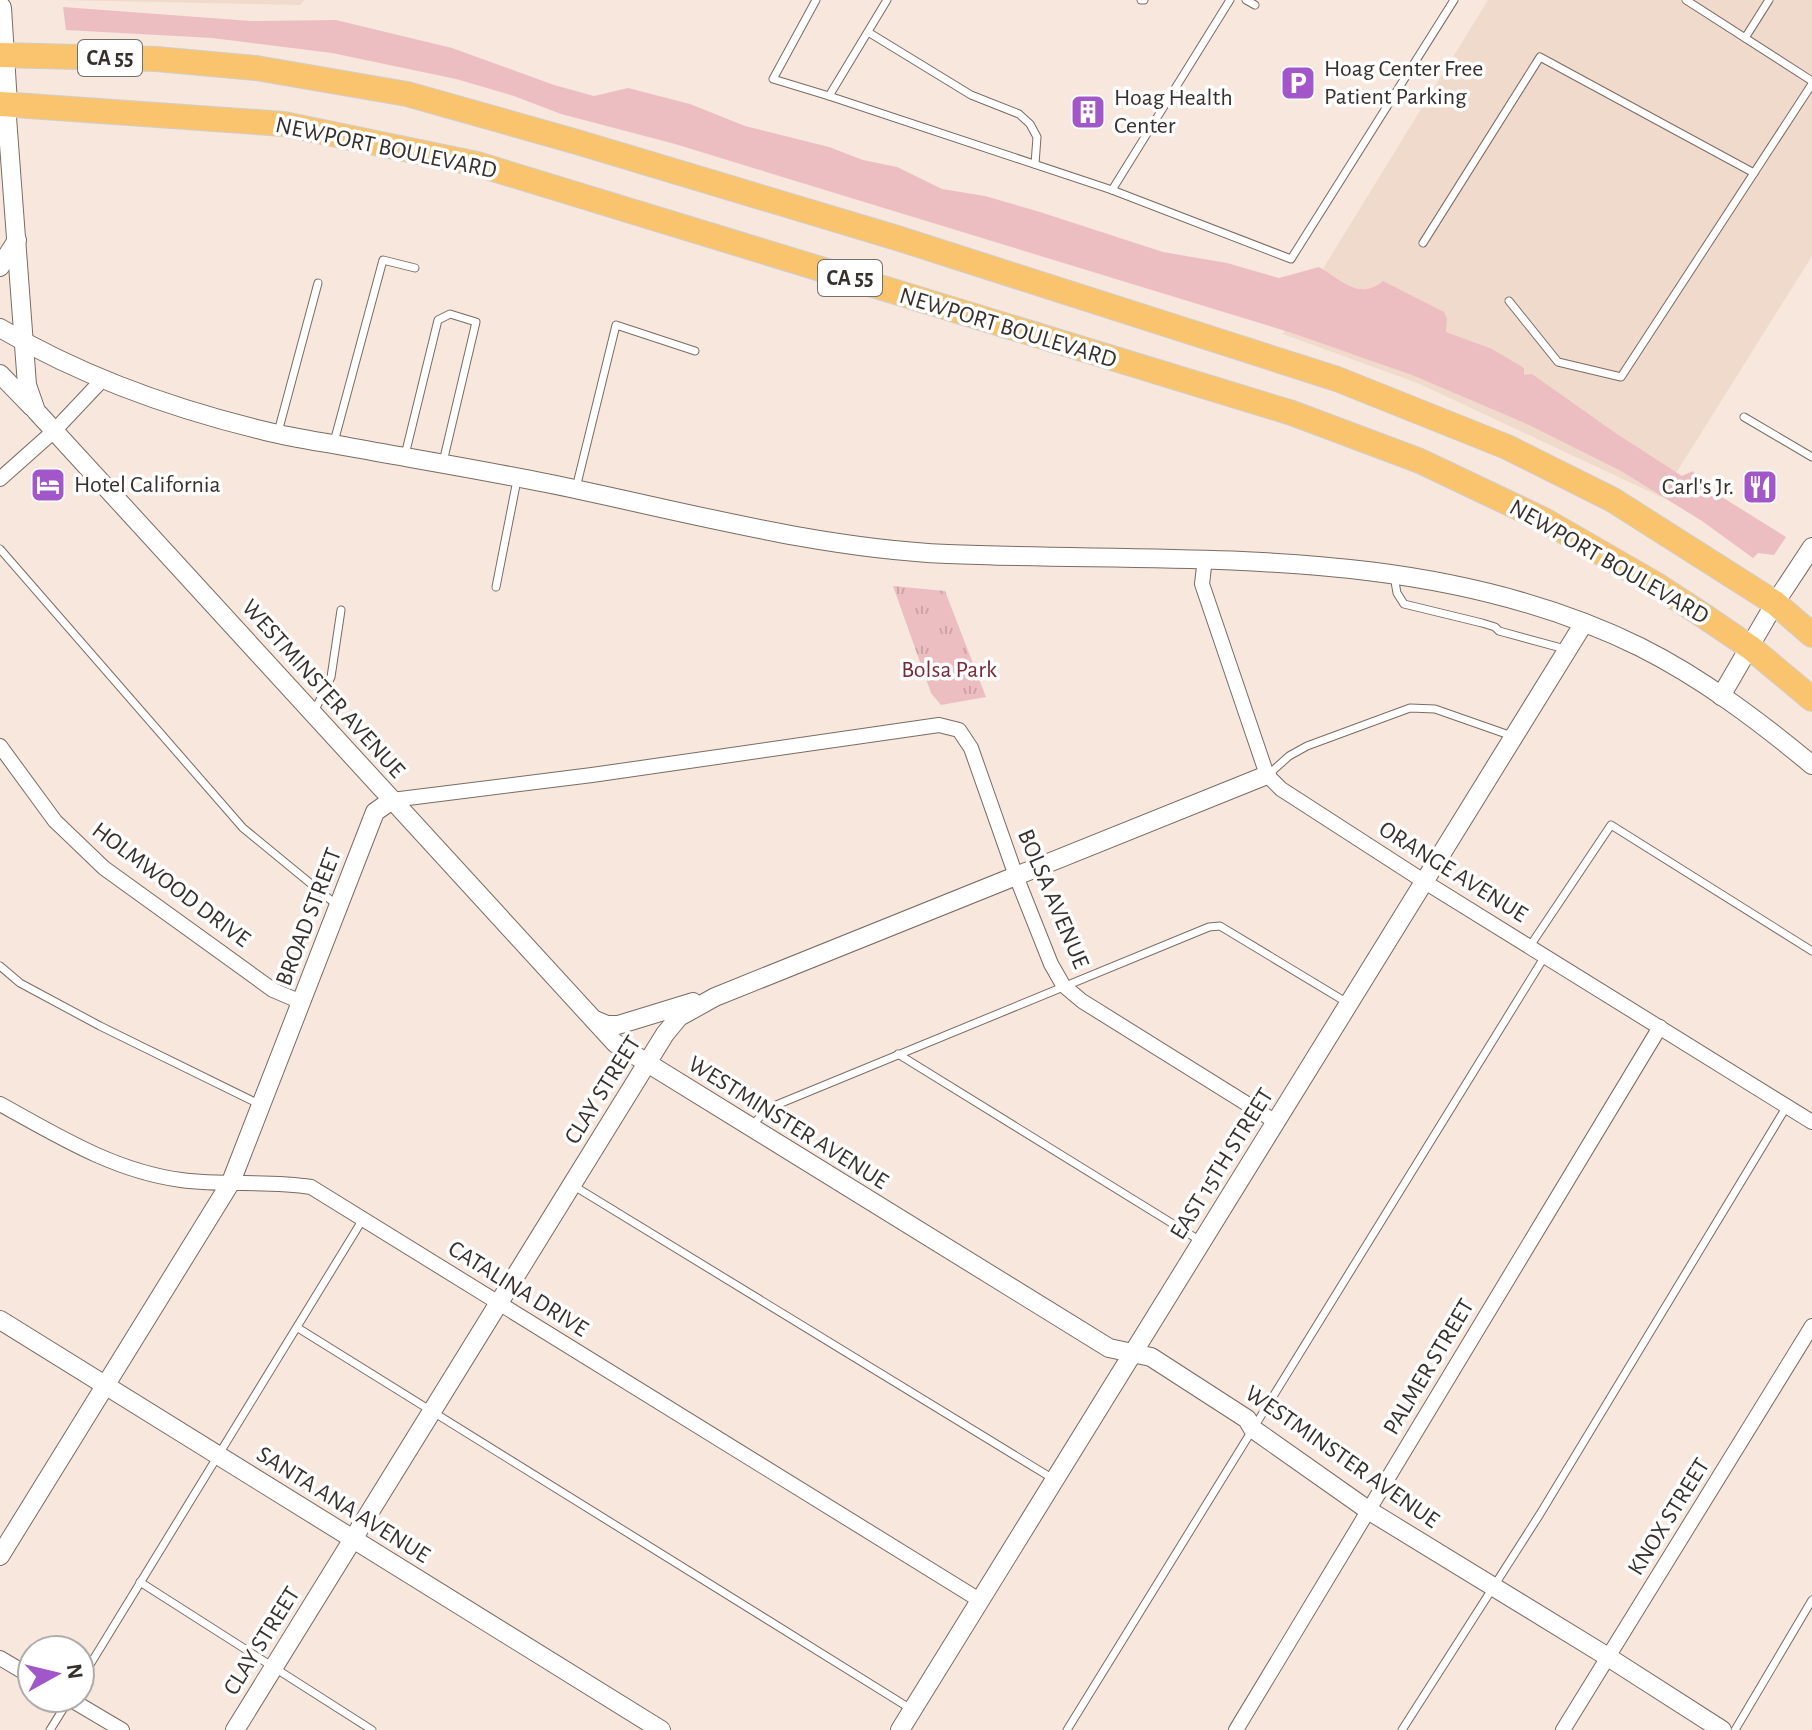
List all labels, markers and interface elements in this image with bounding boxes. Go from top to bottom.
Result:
road number: CA 55 [78,40,142,76]
place label: Hoag Center Free Patient Parking [1324,57,1483,109]
parking icon: Hoag Center Free Patient Parking [1279,64,1317,102]
place label: Hoag Health Center [1114,86,1233,138]
building icon: Hoag Health Center [1069,93,1107,131]
street label: NEWPORT BOULEVARD [273,113,499,183]
road number: CA 55 [818,260,882,296]
street label: NEWPORT BOULEVARD [897,284,1119,372]
hotel icon: Hotel California [29,466,67,504]
restaurant icon: Carl's Jr. [1741,468,1779,506]
place label: Hotel California [74,473,221,497]
place label: Carl's Jr. [1662,475,1734,499]
street label: NEWPORT BOULEVARD [1505,495,1713,629]
street label: WESTMINSTER AVENUE [237,595,409,783]
park label: Bolsa Park [901,658,997,682]
street label: ORANGE AVENUE [1375,817,1532,927]
street label: HOLMWOOD DRIVE [88,818,255,952]
street label: BOLSA AVENUE [1013,826,1093,973]
street label: BROAD STREET [272,845,346,989]
street label: CLAY STREET [560,1031,646,1148]
street label: WESTMINSTER AVENUE [684,1052,892,1194]
street label: EAST 15TH STREET [1166,1084,1278,1244]
street label: CATALINA DRIVE [444,1236,593,1342]
street label: PALMER STREET [1379,1295,1479,1439]
street label: WESTMINSTER AVENUE [1241,1381,1444,1533]
street label: SANTA ANA AVENUE [252,1442,434,1568]
street label: KNOX STREET [1624,1454,1715,1580]
street label: CLAY STREET [219,1582,305,1699]
north arrow [16,1634,96,1714]
text: N [63,1662,87,1680]

